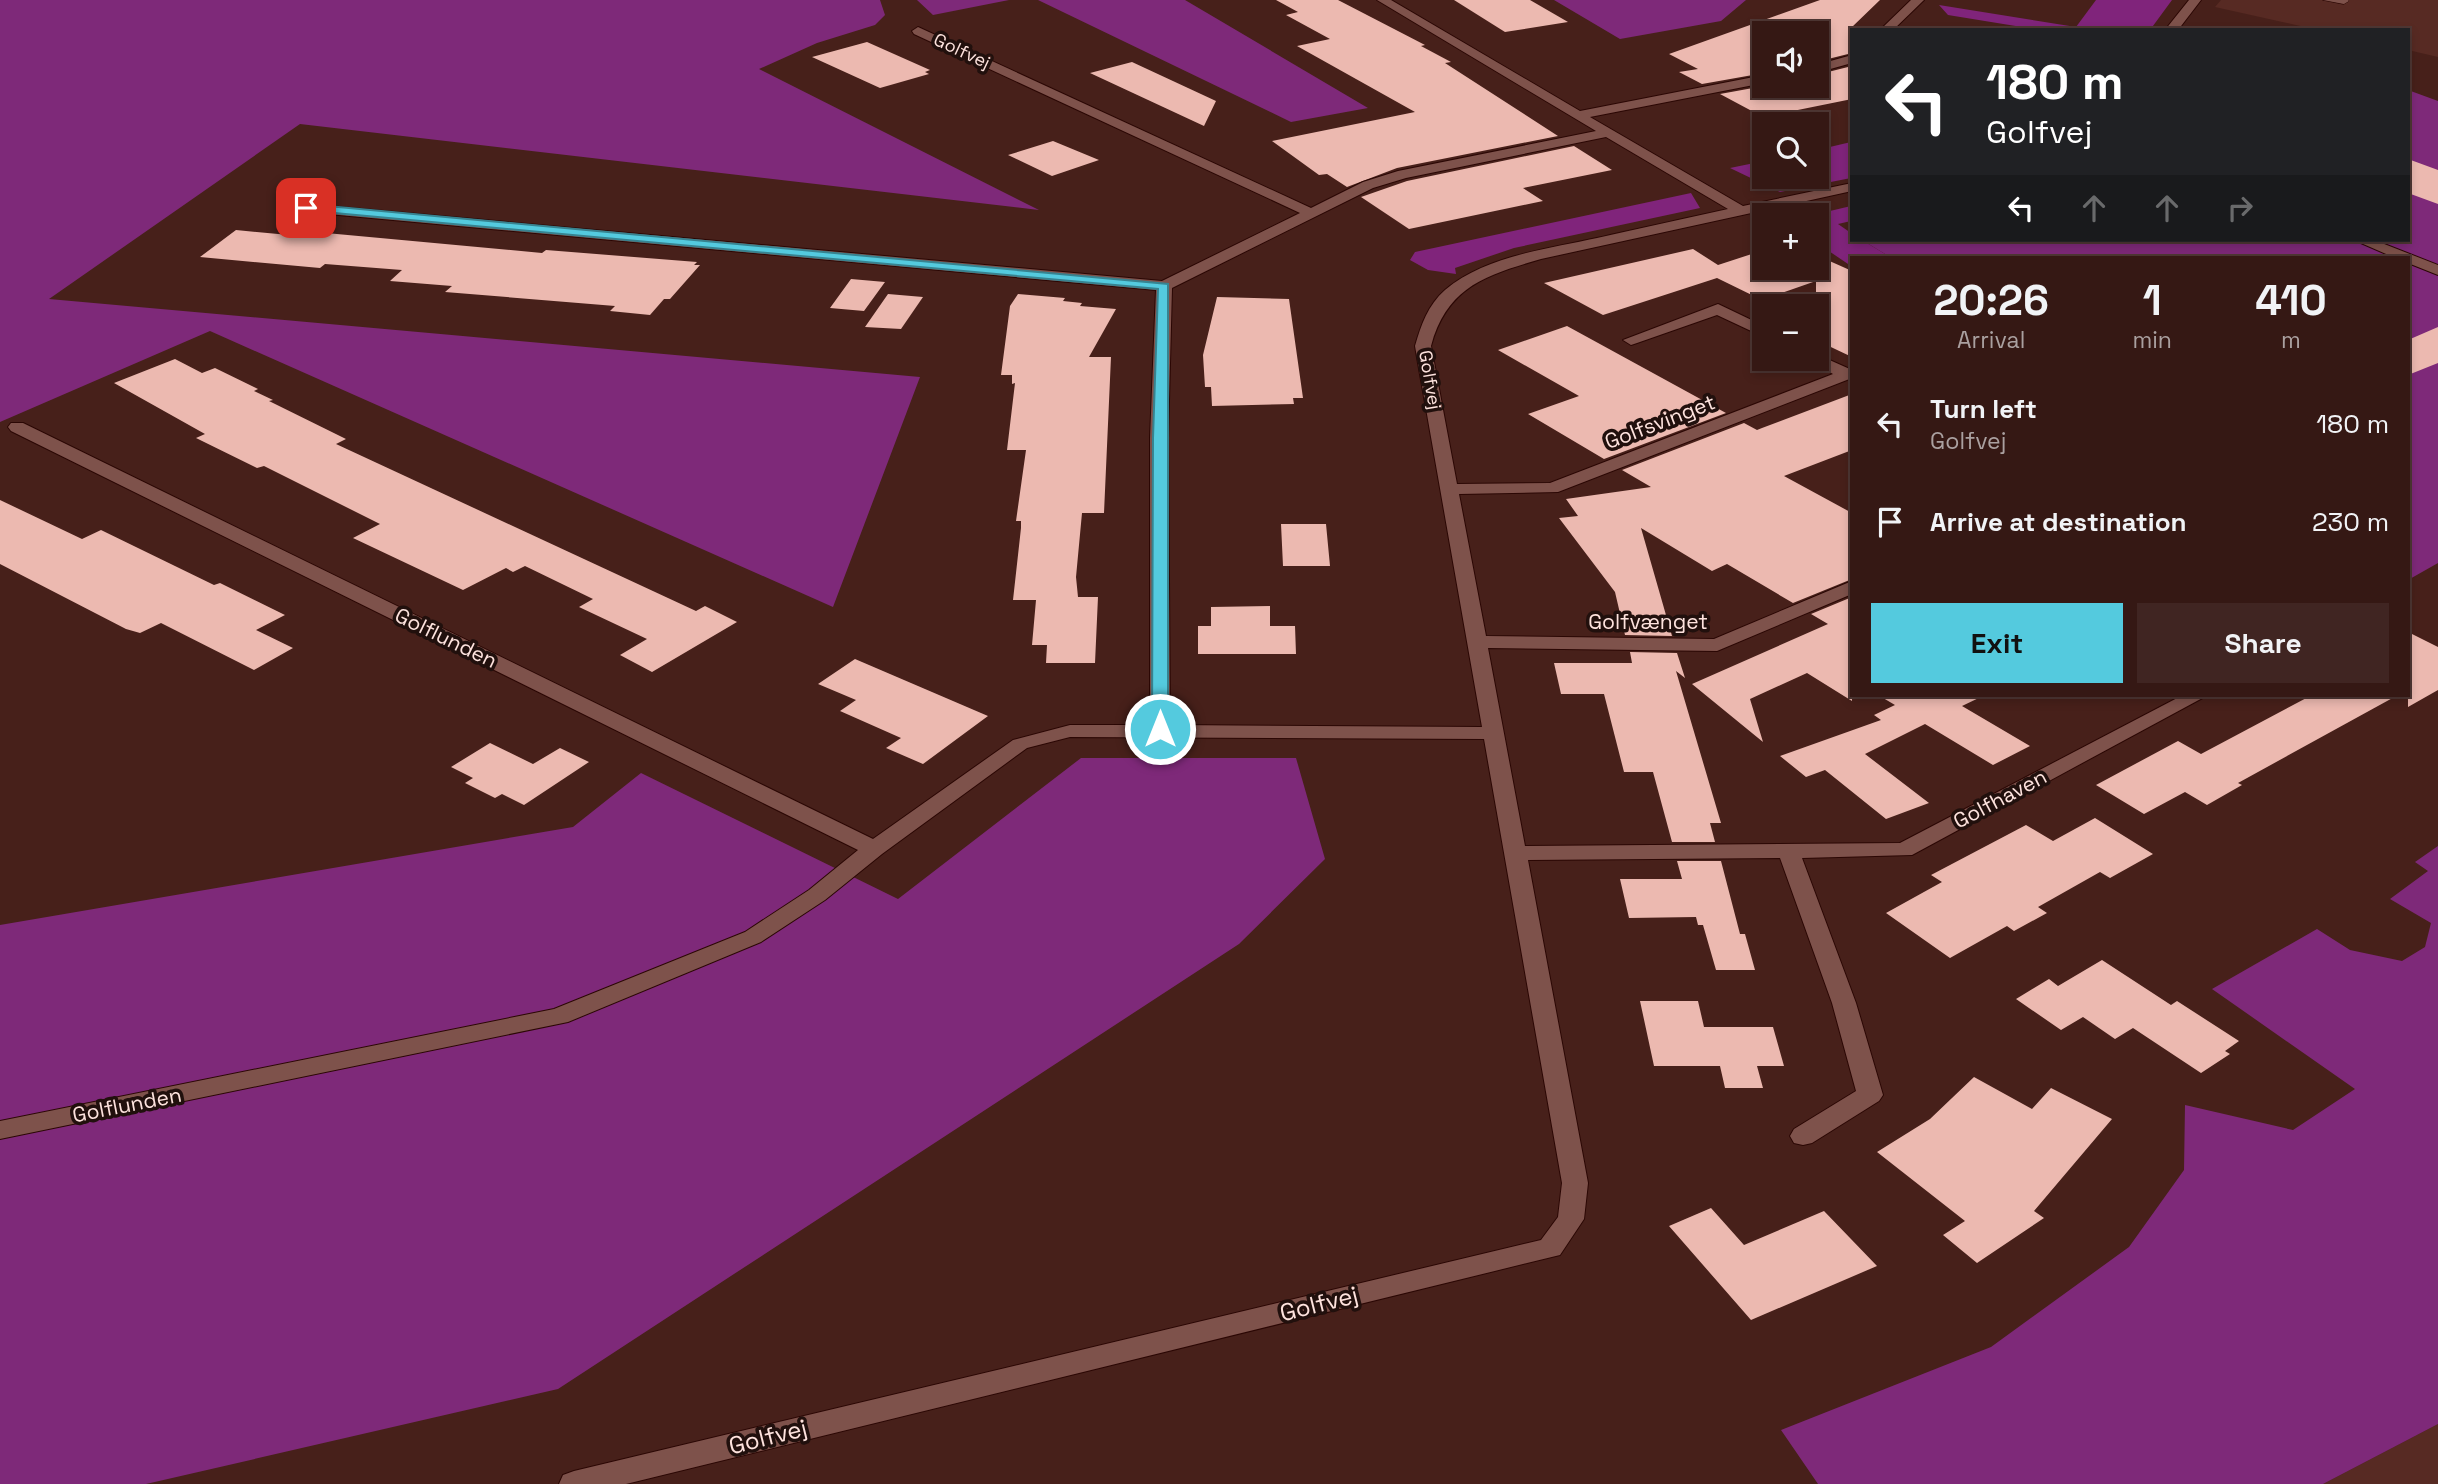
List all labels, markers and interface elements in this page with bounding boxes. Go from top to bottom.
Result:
map controls [1752,21,1829,371]
button: sound [1752,21,1829,98]
street label: Golfvej [930,27,994,74]
text: 180 m [1986,51,2124,113]
icon: left [1871,56,1962,147]
button: search [1752,112,1829,189]
text: Golfvej [1986,112,2092,152]
pin [276,178,336,238]
icon: arrive [287,189,325,227]
icon: left [2002,189,2040,227]
icon: ahead [2075,189,2113,227]
icon: ahead [2148,189,2186,227]
icon: right [2221,189,2259,227]
button: + [1752,203,1829,280]
text: 20:26 [1933,274,2049,327]
text: 1 [2143,274,2162,327]
text: 410 [2255,274,2327,327]
button: − [1752,294,1829,371]
text: Arrival [1957,325,2025,355]
text: min [2132,325,2172,355]
text: m [2281,325,2301,355]
street label: Golfvej [1414,348,1447,411]
street label: Golfsvinget [1601,388,1719,455]
text: Turn left [1930,392,2037,426]
icon: left [1871,405,1909,443]
text: 180 m [2316,407,2389,441]
text: Golfvej [1930,426,2006,456]
icon: arrive [1871,503,1909,541]
text: Arrive at destination [1930,505,2187,539]
text: 230 m [2312,505,2389,539]
street label: Golflunden [391,601,502,674]
button: Exit [1871,603,2123,683]
button: Share [2137,603,2389,683]
street label: Golfvænget [1588,608,1708,635]
position arrow [1123,692,1197,766]
street label: Golfhaven [1948,763,2051,834]
street label: Golflunden [70,1081,184,1128]
street label: Golfvej [1276,1279,1361,1328]
street label: Golfvej [725,1412,810,1461]

